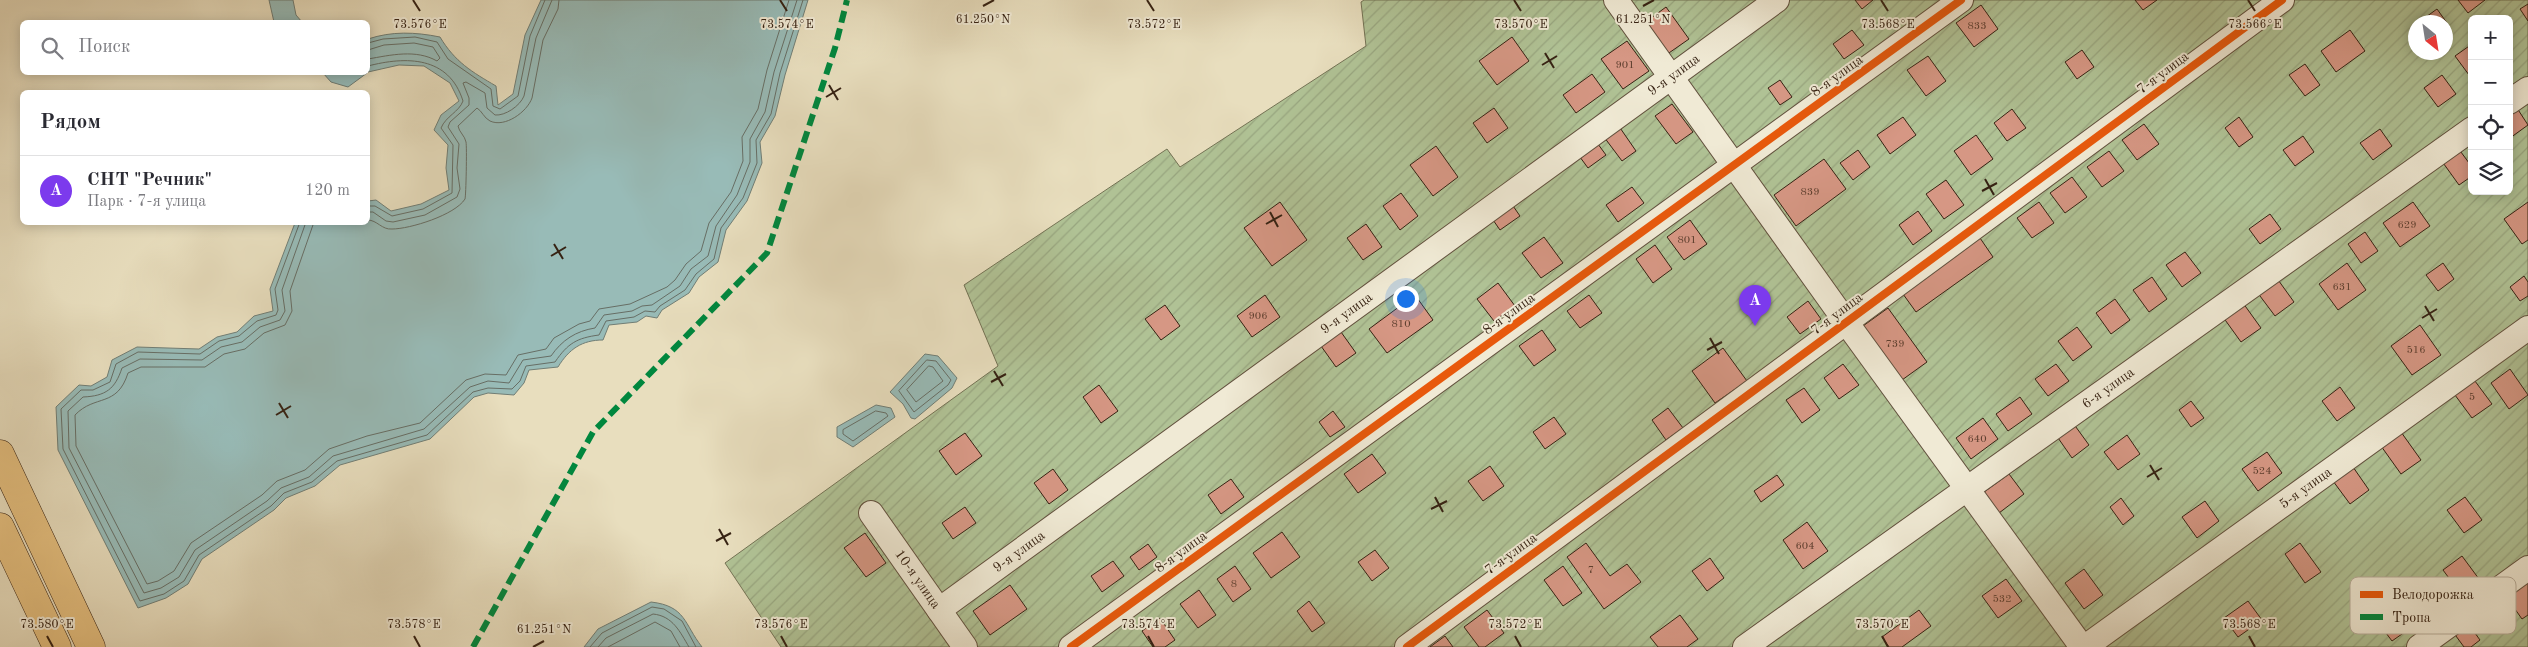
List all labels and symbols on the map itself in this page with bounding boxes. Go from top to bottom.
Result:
text: 61.250°N [956,13,1010,26]
text: 61.251°N [1616,13,1670,26]
north arrow [2408,15,2453,60]
text: 73.576°E [393,18,447,31]
text: 73.574°E [760,18,814,31]
text: 73.572°E [1127,18,1181,31]
text: 73.570°E [1494,18,1548,31]
text: 73.568°E [1861,18,1915,31]
text: 73.566°E [2228,18,2282,31]
house number: 833 [1967,21,1987,32]
street label: 7-я улица [2135,49,2191,97]
street label: 9-я улица [1645,52,1703,98]
street label: 8-я улица [1808,53,1866,99]
house number: 901 [1615,60,1635,71]
house number: 839 [1800,187,1820,198]
house number: 629 [2397,220,2417,231]
house number: 801 [1677,235,1697,246]
house number: 631 [2332,282,2352,293]
pin: A [1739,285,1771,326]
your location [1393,286,1419,312]
street label: 9-я улица [1318,290,1375,337]
street label: 7-я улица [1809,290,1865,338]
street label: 8-я улица [1480,291,1538,337]
house number: 906 [1248,311,1268,322]
house number: 810 [1391,319,1411,330]
house number: 739 [1885,339,1905,350]
house number: 516 [2406,345,2426,356]
street label: 6-я улица [2080,365,2137,411]
house number: 5 [2469,392,2475,403]
house number: 640 [1967,434,1987,445]
street label: 5-я улица [2277,465,2334,511]
house number: 524 [2252,466,2272,477]
street label: 9-я улица [991,528,1048,575]
street label: 8-я улица [1152,529,1210,575]
street label: 7-я улица [1482,531,1540,577]
house number: 604 [1795,541,1815,552]
street label: 10-я улица [892,547,943,611]
house number: 7 [1588,565,1594,576]
legend [2350,577,2516,634]
house number: 8 [1231,579,1237,590]
text: Велодорожка [2392,588,2474,602]
house number: 532 [1992,594,2012,605]
text: Тропа [2392,611,2431,625]
text: 73.580°E [20,618,74,631]
text: 73.578°E [387,618,441,631]
text: 73.576°E [754,618,808,631]
text: 73.574°E [1121,618,1175,631]
text: 73.572°E [1488,618,1542,631]
text: 73.570°E [1855,618,1909,631]
text: 73.568°E [2222,618,2276,631]
text: 61.251°N [517,623,571,636]

